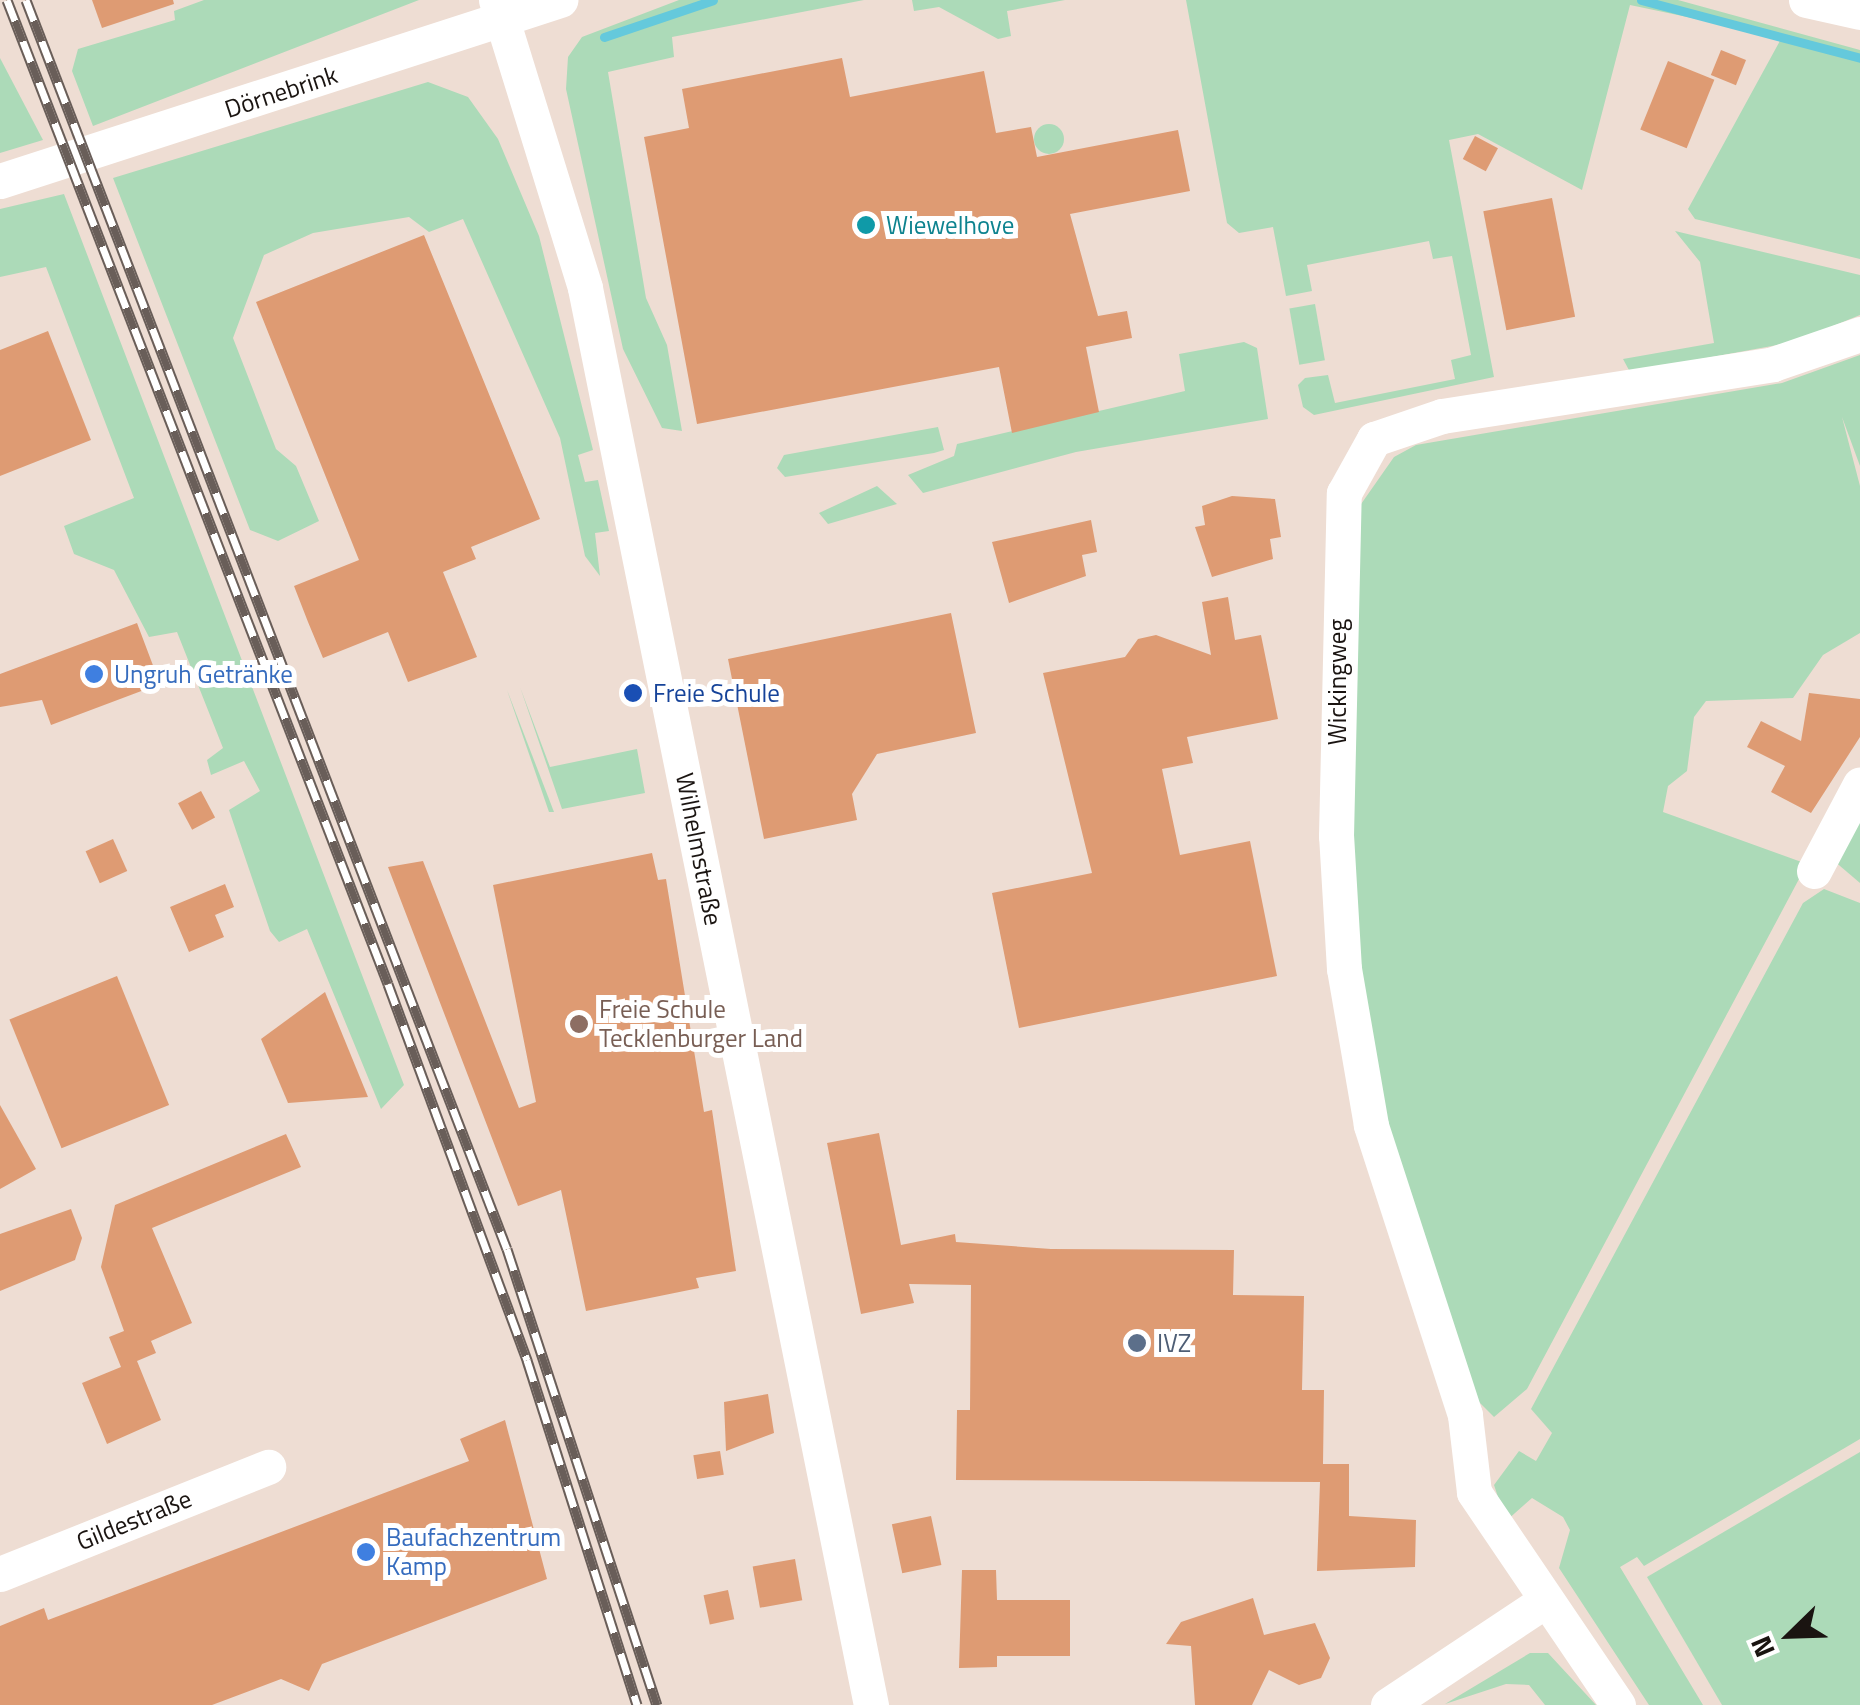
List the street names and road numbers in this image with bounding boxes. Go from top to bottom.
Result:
street label: Dörnebrink [221,60,341,124]
street label: Wickingweg [1322,619,1352,745]
street label: Wilhelmstraße [670,770,728,928]
street label: Gildestraße [72,1483,196,1557]

